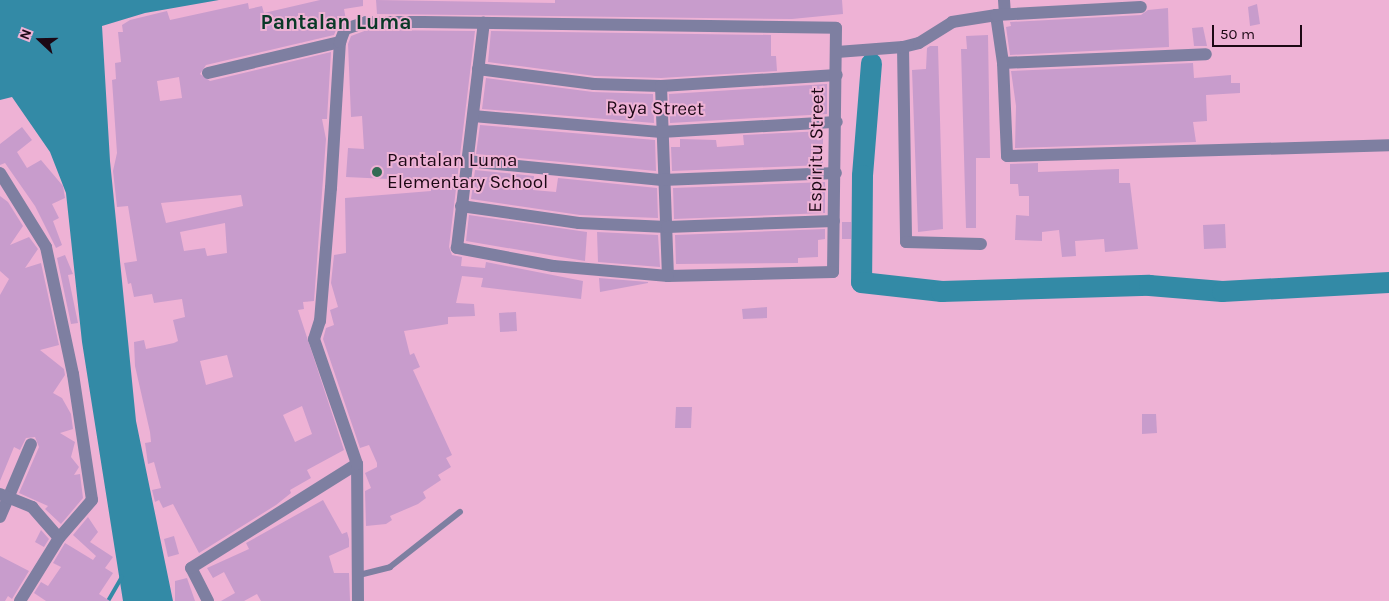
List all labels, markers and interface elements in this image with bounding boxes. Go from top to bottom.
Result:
district label: Pantalan Luma [261,9,411,35]
north arrow [15,15,65,65]
scale bar [1214,15,1304,47]
text: 50 m [1220,25,1255,43]
text: N [16,27,35,42]
street label: Espiritu Street [805,87,829,213]
street label: Raya Street [606,97,704,121]
place label: Pantalan Luma Elementary School [387,150,548,194]
marker: Pantalan Luma Elementary School [371,166,383,178]

